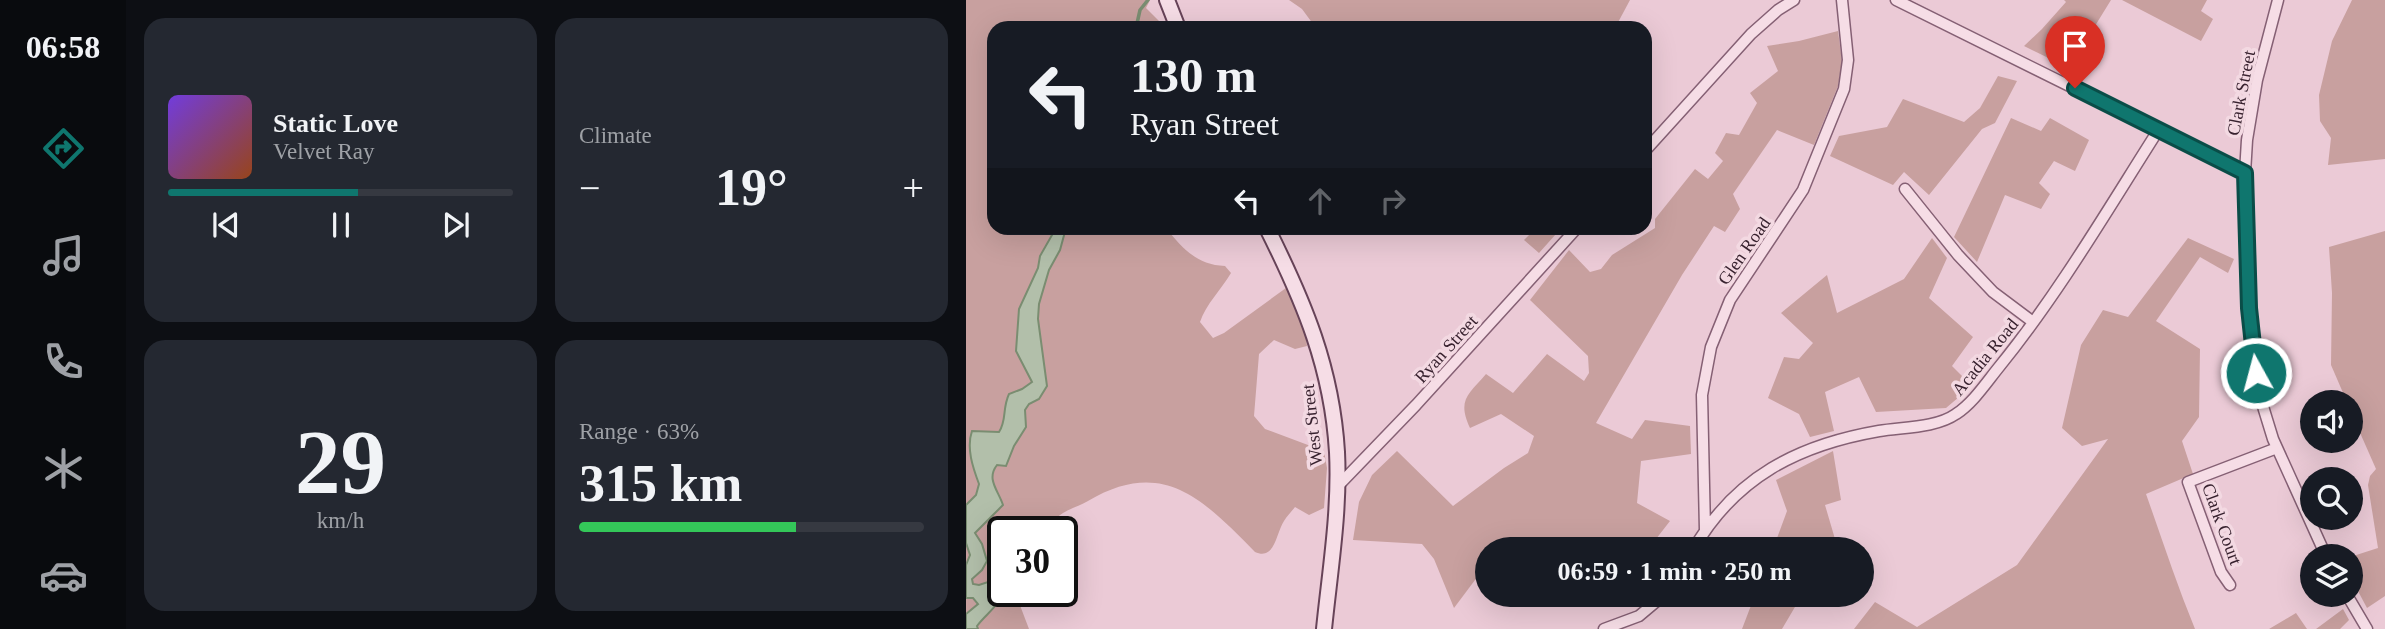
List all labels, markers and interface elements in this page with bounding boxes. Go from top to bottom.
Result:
pin [2045,16,2105,88]
icon: arrive [2056,27,2094,65]
text: 06:58 [26,29,100,65]
text: 130 m [1130,48,1257,103]
icon: left [1015,49,1106,140]
street label: Clark Street [2223,49,2259,137]
text: Ryan Street [1130,106,1279,142]
text: Static Love [273,109,398,138]
text: Climate [579,123,652,148]
icon: directions [39,124,88,173]
text: Velvet Ray [273,139,375,164]
text: 19° [715,159,788,216]
text: − [579,167,600,209]
text: + [903,167,924,209]
icon: left [1228,182,1266,220]
icon: ahead [1301,182,1339,220]
icon: right [1374,182,1412,220]
icon: previous [207,206,245,244]
icon: pause [322,206,360,244]
icon: next [437,206,475,244]
street label: Glen Road [1714,214,1774,288]
icon: music [39,231,88,280]
street label: Ryan Street [1411,311,1481,387]
street label: Acadia Road [1948,314,2022,400]
position arrow [2219,336,2293,410]
icon: phone [39,337,88,386]
street label: West Street [1298,383,1326,467]
map controls [2300,390,2363,607]
button: sound [2300,390,2363,453]
text: 29 [295,412,386,513]
text: Range · 63% [579,419,699,444]
icon: climate [39,444,88,493]
text: 315 km [579,455,742,512]
button: search [2300,467,2363,530]
street label: Clark Court [2198,480,2246,568]
text: km/h [317,508,364,533]
speed limit sign: 30 [987,516,1078,607]
button: layers [2300,544,2363,607]
icon: car [39,551,88,600]
text: 06:59 · 1 min · 250 m [1558,557,1792,586]

